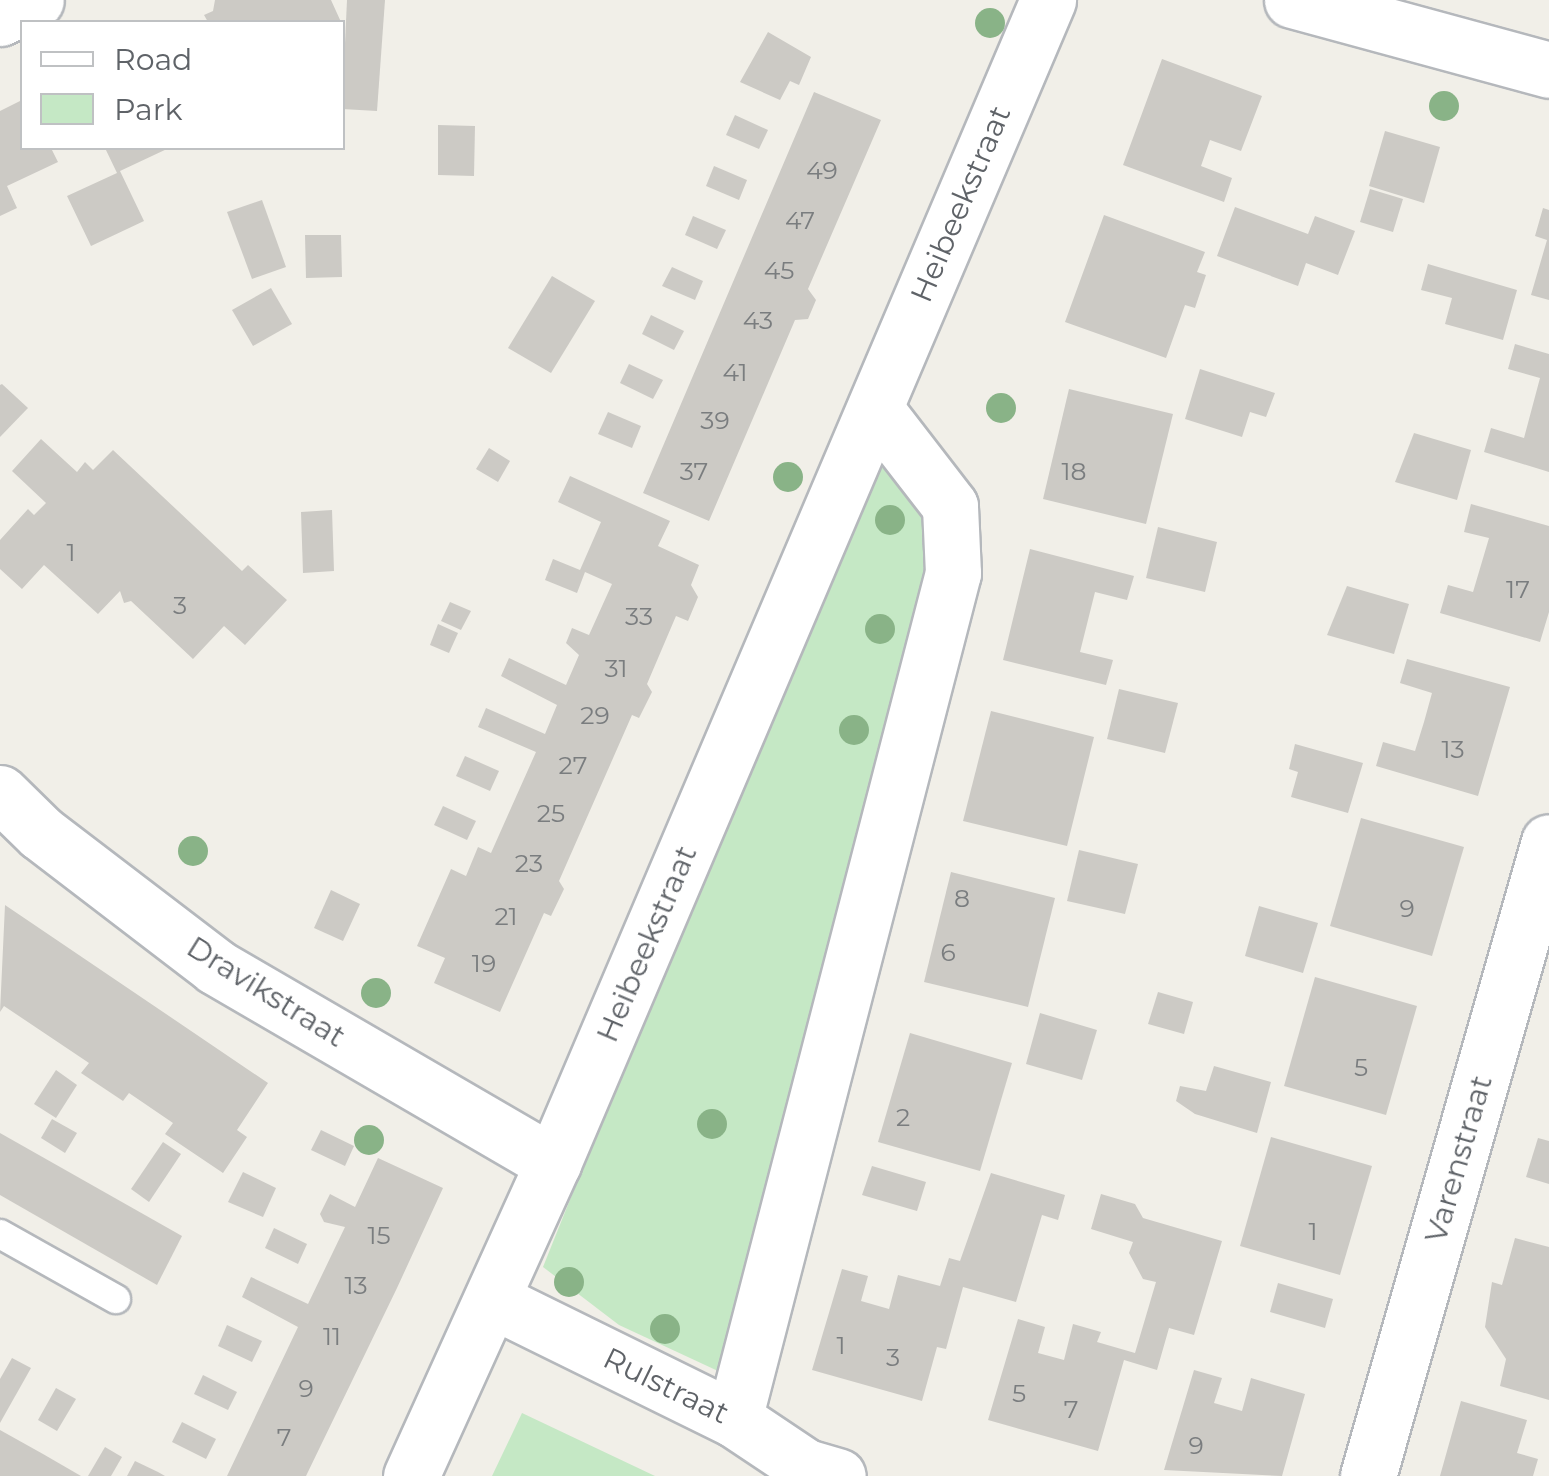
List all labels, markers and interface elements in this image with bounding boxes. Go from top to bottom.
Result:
legend [20,20,345,150]
text: Road [114,41,192,78]
text: Park [114,91,183,128]
street label: Heibeekstraat [903,100,1019,308]
house number: 49 [806,155,838,185]
house number: 47 [785,205,815,235]
house number: 45 [764,255,794,285]
house number: 43 [743,305,773,335]
house number: 41 [723,357,747,387]
house number: 39 [700,405,730,435]
house number: 37 [680,456,708,486]
house number: 18 [1062,456,1086,486]
house number: 1 [66,537,76,567]
house number: 17 [1506,574,1530,604]
house number: 3 [173,590,187,620]
house number: 33 [625,601,653,631]
house number: 31 [604,653,628,683]
house number: 29 [580,700,610,730]
house number: 13 [1441,734,1465,764]
house number: 27 [559,750,587,780]
house number: 25 [537,798,565,828]
street label: Heibeekstraat [589,840,705,1048]
house number: 23 [515,848,543,878]
house number: 8 [954,883,970,913]
house number: 9 [1399,893,1415,923]
house number: 21 [494,901,518,931]
street label: Dravikstraat [180,929,352,1055]
house number: 6 [940,937,956,967]
house number: 19 [472,948,496,978]
house number: 5 [1354,1052,1368,1082]
street label: Varenstraat [1418,1071,1500,1247]
house number: 2 [896,1102,910,1132]
house number: 1 [1308,1216,1318,1246]
house number: 15 [367,1220,391,1250]
house number: 13 [344,1270,368,1300]
house number: 11 [323,1321,341,1351]
house number: 1 [836,1330,846,1360]
street label: Rulstraat [597,1340,735,1432]
house number: 3 [886,1342,900,1372]
house number: 9 [298,1373,314,1403]
house number: 5 [1012,1378,1026,1408]
house number: 7 [1064,1394,1078,1424]
house number: 7 [277,1422,291,1452]
house number: 9 [1188,1430,1204,1460]

